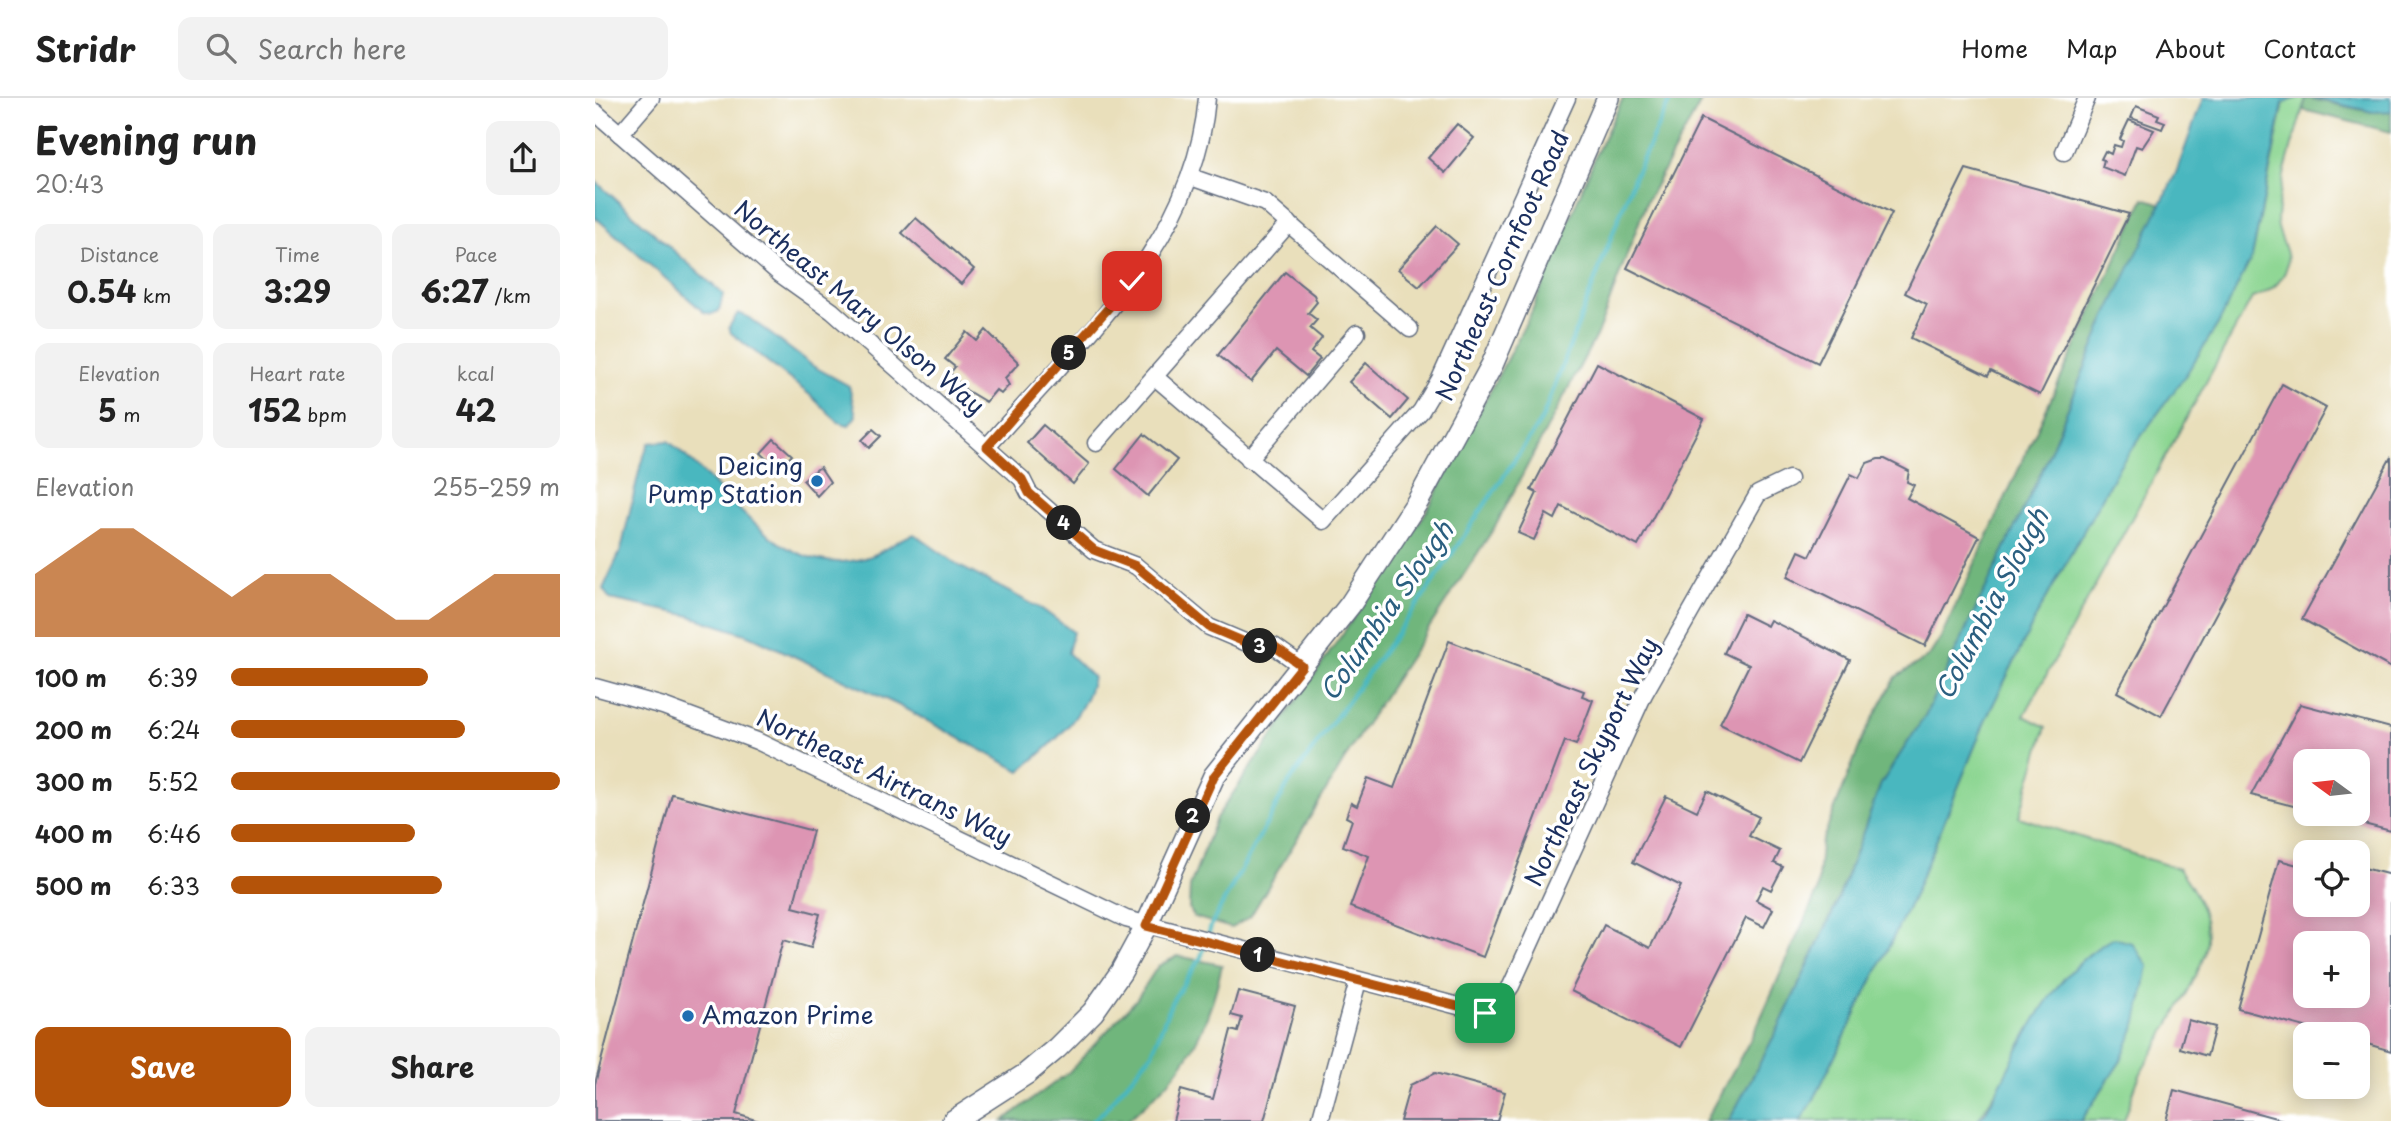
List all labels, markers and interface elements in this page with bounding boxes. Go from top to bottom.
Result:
search box [178,17,668,80]
text: Stridr [35,23,136,73]
icon: search [202,29,240,67]
text: Search here [258,29,406,68]
text: Home [1961,30,2028,66]
text: Map [2066,30,2117,66]
text: About [2155,30,2225,66]
text: Contact [2263,30,2356,66]
text: Evening run [35,111,257,168]
button: share [486,121,560,195]
street label: Northeast Cornfoot Road [1425,124,1577,406]
text: 20:43 [35,166,104,201]
street label: Northeast Mary Olson Way [727,191,993,422]
text: Distance [79,240,159,268]
text: Time [275,240,320,268]
text: Pace [454,240,497,268]
pin [1102,251,1162,311]
icon: check [1113,262,1151,300]
text: 0.54 [67,268,136,313]
text: 3:29 [264,268,331,313]
text: 6:27 [421,268,488,313]
text: km [136,281,171,309]
text: /km [488,281,531,309]
pin: 5 [1051,336,1086,370]
text: 5 [1062,338,1075,366]
text: Elevation [78,359,160,387]
text: Heart rate [250,359,345,387]
text: kcal [457,359,495,387]
text: 5 [98,387,117,432]
text: 152 [248,387,301,432]
text: 42 [455,387,496,432]
text: m [117,400,140,428]
text: bpm [301,400,347,428]
place label: Deicing Pump Station [648,447,803,511]
text: Elevation [35,469,134,504]
text: 255–259 m [433,469,560,504]
marker: Deicing Pump Station [809,473,825,489]
water label: Columbia Slough [1924,500,2058,706]
pin: 4 [1047,506,1081,540]
text: 4 [1057,508,1070,536]
water label: Columbia Slough [1309,512,1463,708]
pin: 3 [1243,628,1277,664]
text: 3 [1253,631,1266,659]
street label: Northeast Skyport Way [1514,631,1666,892]
text: 100 m [35,660,107,695]
text: 6:39 [147,660,198,695]
street label: Northeast Airtrans Way [751,699,1019,854]
text: 200 m [35,712,112,747]
text: 6:24 [147,712,201,747]
north arrow [2293,749,2369,826]
map controls [2293,749,2370,1099]
text: 300 m [35,764,113,799]
text: 5:52 [147,764,199,799]
pin: 2 [1175,798,1211,834]
text: 2 [1186,801,1199,829]
text: 400 m [35,816,113,851]
text: 6:46 [147,816,201,851]
button: locate [2293,840,2370,917]
text: 500 m [35,868,112,903]
text: 6:33 [147,868,200,903]
button: + [2293,931,2370,1008]
pin: 1 [1241,938,1275,972]
text: 1 [1253,940,1262,968]
pin [1455,983,1515,1043]
icon: arrive [1466,994,1504,1032]
place label: Amazon Prime [702,996,873,1032]
marker: Amazon Prime [680,1008,696,1024]
button: − [2293,1022,2370,1099]
button: Save [35,1027,291,1107]
button: Share [305,1027,560,1107]

